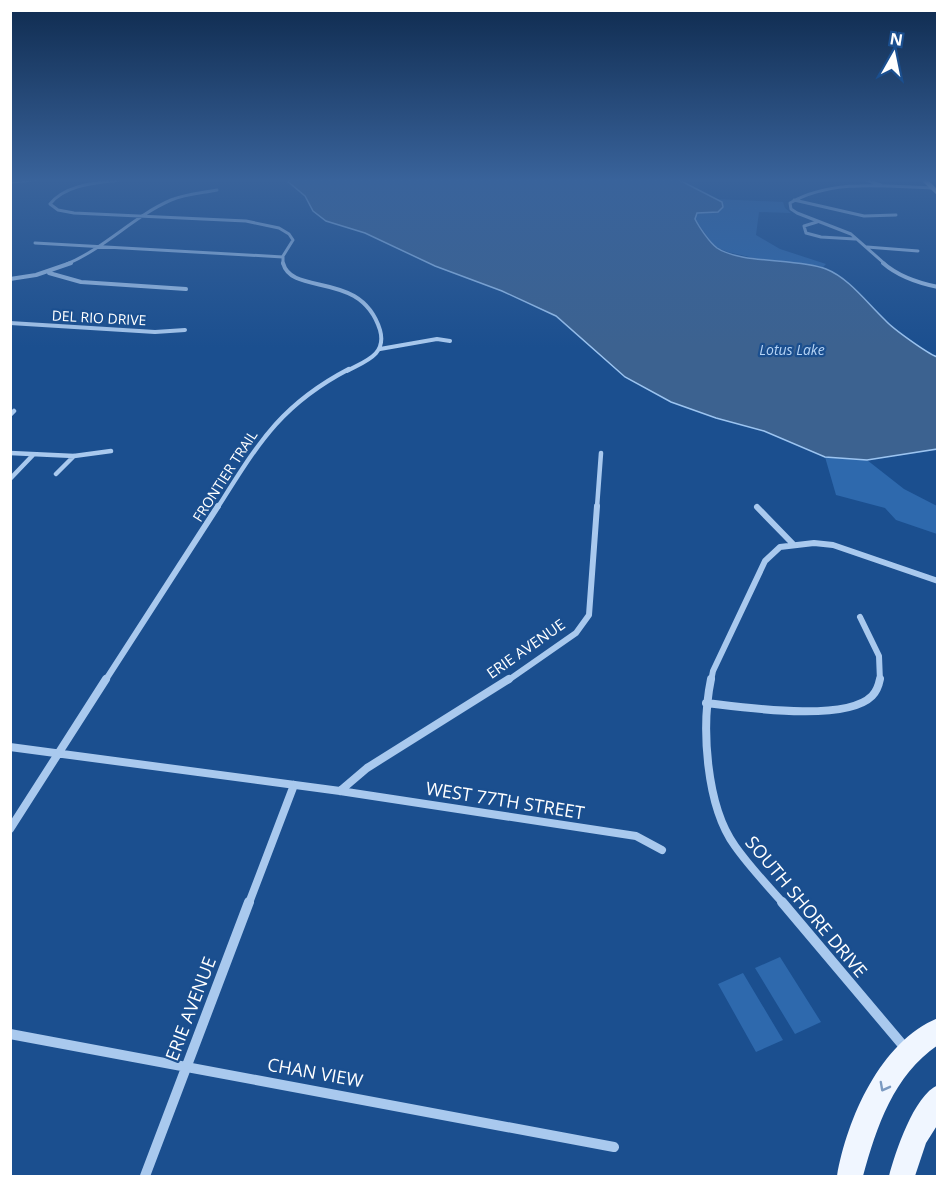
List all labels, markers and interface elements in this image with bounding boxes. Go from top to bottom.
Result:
north arrow [864,24,924,84]
text: N [888,27,904,51]
street label: DEL RIO DRIVE [51,306,147,329]
water label: Lotus Lake [759,340,825,359]
street label: FRONTIER TRAIL [188,426,261,525]
street label: ERIE AVENUE [482,614,569,683]
street label: WEST 77TH STREET [424,776,586,824]
street label: SOUTH SHORE DRIVE [740,831,873,982]
street label: ERIE AVENUE [159,953,221,1064]
street label: CHAN VIEW [266,1052,365,1092]
one-way arrow [880,1081,891,1091]

